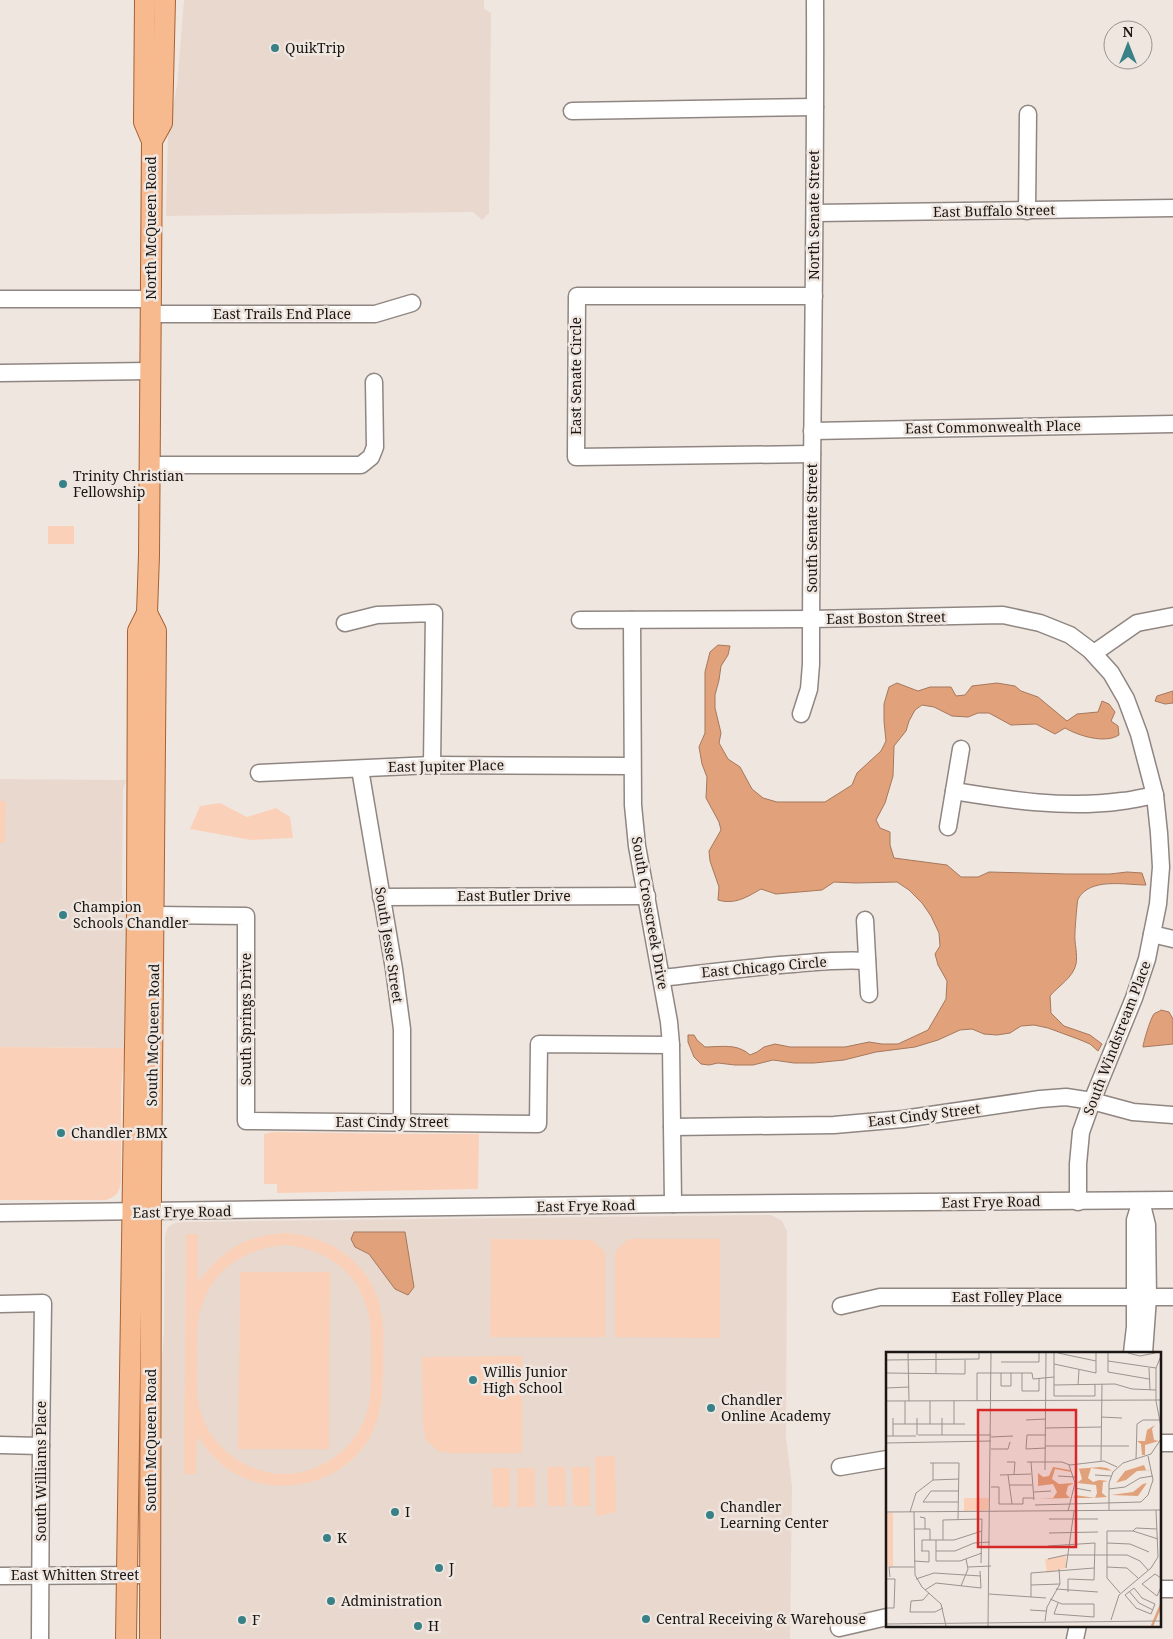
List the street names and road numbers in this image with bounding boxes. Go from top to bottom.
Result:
street label: North Senate Street [804,150,823,280]
street label: North McQueen Road [141,156,160,300]
street label: East Buffalo Street [933,200,1055,221]
street label: East Trails End Place [213,304,351,323]
street label: East Senate Circle [566,317,585,435]
street label: East Commonwealth Place [905,415,1081,438]
street label: South Senate Street [802,463,821,593]
street label: East Boston Street [826,607,946,628]
street label: East Jupiter Place [388,755,504,776]
street label: South Crosscreek Drive [628,835,673,991]
street label: South Jesse Street [371,885,408,1004]
street label: East Butler Drive [457,886,571,905]
street label: East Chicago Circle [700,952,827,981]
street label: South Springs Drive [236,953,255,1085]
street label: South Windstream Place [1078,958,1155,1118]
street label: South McQueen Road [142,963,163,1107]
street label: East Cindy Street [867,1098,981,1131]
street label: East Cindy Street [336,1112,448,1131]
street label: East Frye Road [941,1191,1041,1212]
street label: East Frye Road [536,1195,636,1216]
street label: East Frye Road [132,1201,232,1222]
street label: East Folley Place [952,1287,1062,1306]
street label: South McQueen Road [141,1368,160,1511]
street label: South Williams Place [31,1401,50,1541]
street label: East Whitten Street [11,1565,139,1584]

